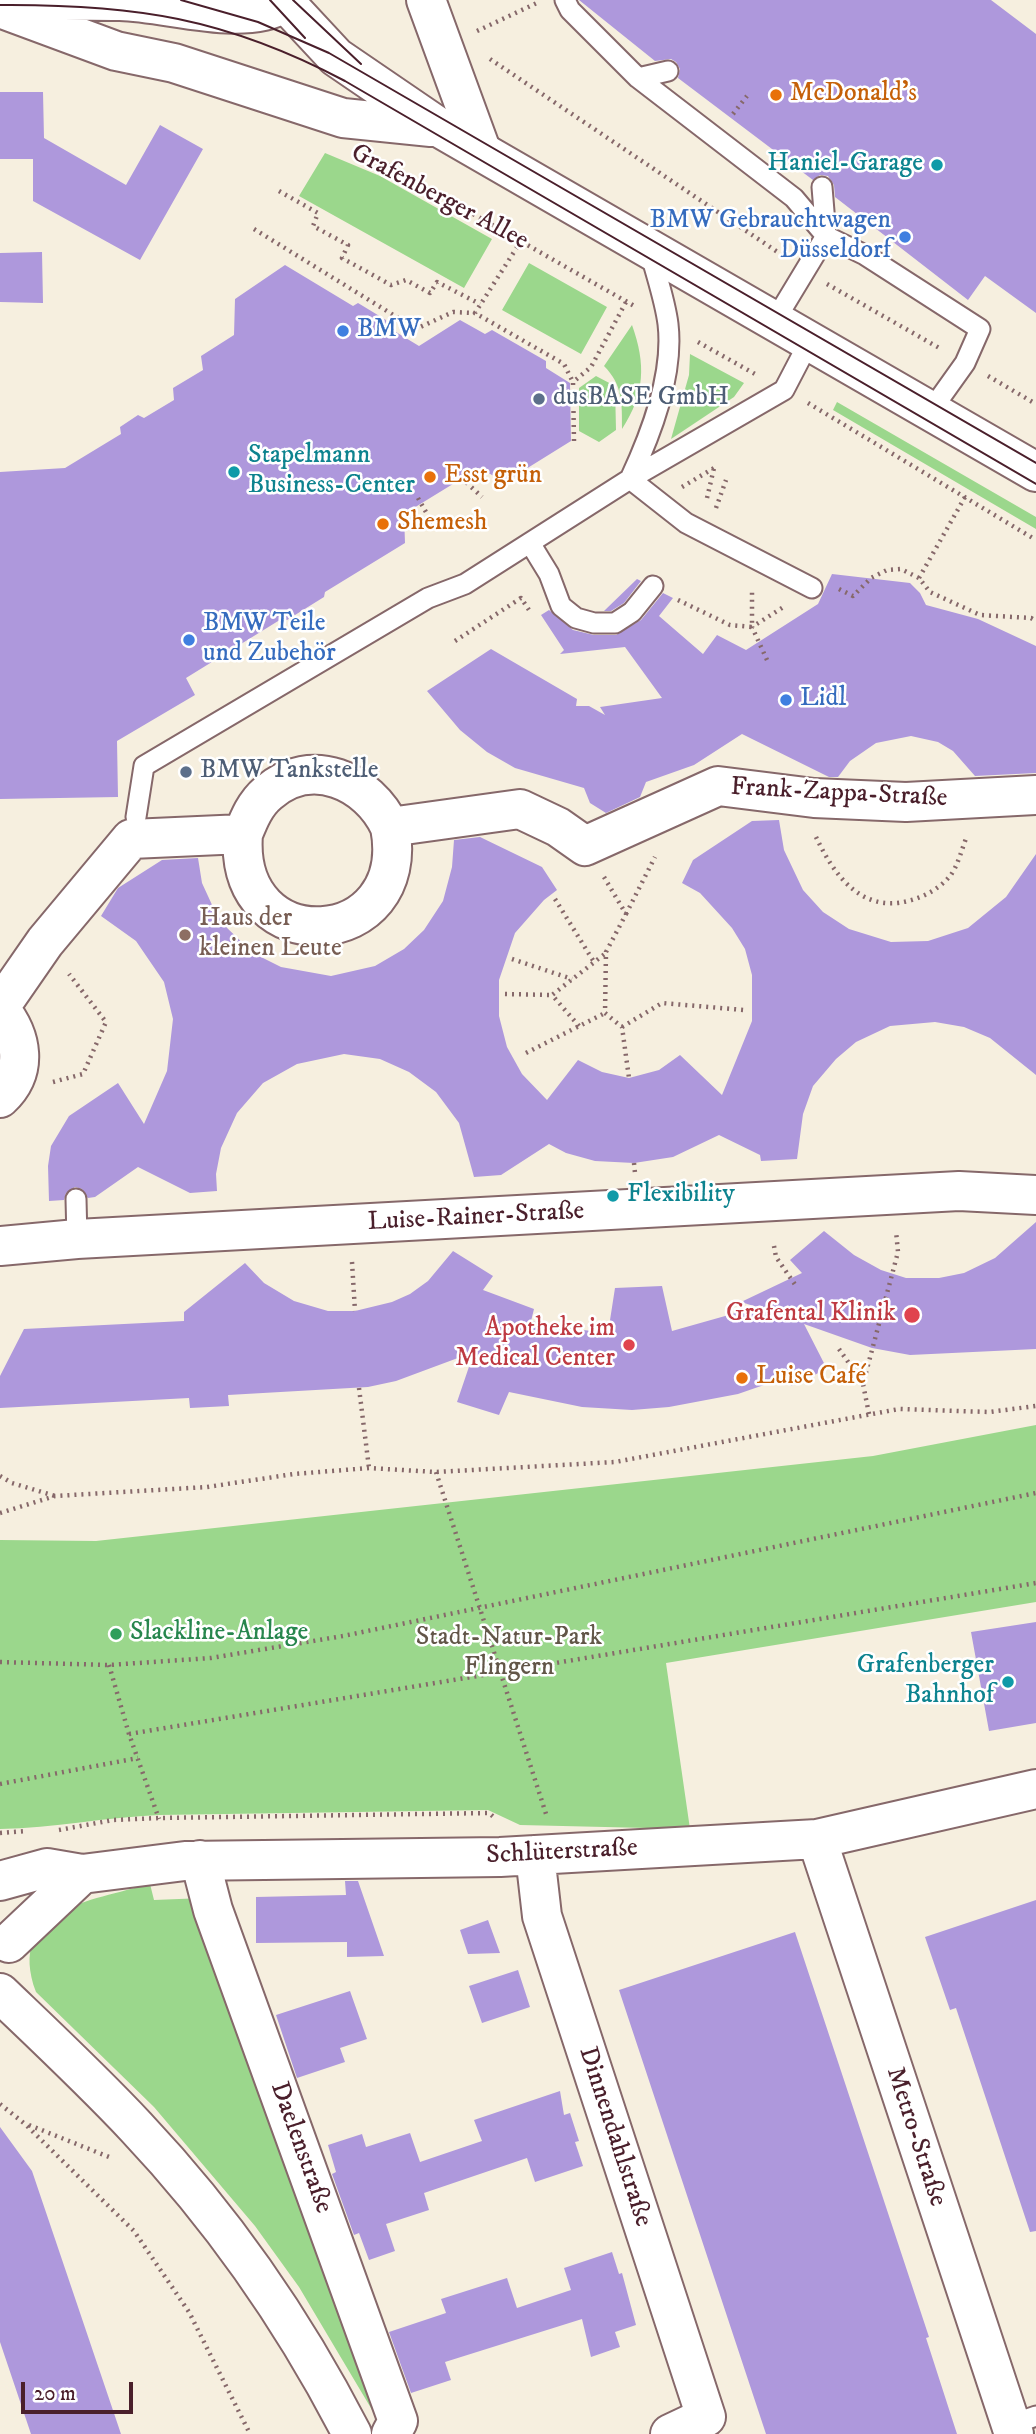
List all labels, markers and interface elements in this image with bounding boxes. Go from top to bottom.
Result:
place label: McDonald's [790,79,917,111]
marker: McDonald's [768,87,784,103]
street label: Grafenberger Allee [345,138,533,258]
place label: Haniel-Garage [767,149,923,181]
marker: Haniel-Garage [929,157,945,173]
place label: BMW Gebrauchtwagen Düsseldorf [649,206,891,268]
marker: BMW Gebrauchtwagen Düsseldorf [897,229,913,245]
place label: BMW [357,315,421,347]
marker: BMW [335,323,351,339]
place label: dusBASE GmbH [553,383,729,415]
marker: dusBASE GmbH [531,391,547,407]
place label: Stapelmann Business-Center [248,441,415,503]
place label: Esst grün [444,461,542,493]
marker: Stapelmann Business-Center [226,464,242,480]
marker: Esst grün [422,469,438,485]
place label: Shemesh [397,508,487,540]
marker: Shemesh [375,516,391,532]
place label: BMW Teile und Zubehör [203,609,336,670]
marker: BMW Teile und Zubehör [181,632,197,648]
place label: Lidl [800,684,846,716]
marker: Lidl [778,692,794,708]
place label: BMW Tankstelle [200,756,379,788]
marker: BMW Tankstelle [178,764,194,780]
street label: Frank-Zappa-Straße [730,773,948,815]
place label: Haus der kleinen Leute [199,904,342,965]
marker: Haus der kleinen Leute [177,927,193,943]
place label: Flexibility [627,1180,735,1212]
marker: Flexibility [605,1188,621,1204]
street label: Luise-Rainer-Straße [367,1197,585,1239]
place label: Grafental Klinik [726,1299,896,1331]
marker: Grafental Klinik [902,1305,922,1325]
place label: Apotheke im Medical Center [455,1314,615,1376]
marker: Apotheke im Medical Center [621,1337,637,1353]
place label: Luise Café [756,1362,866,1394]
marker: Luise Café [734,1370,750,1386]
place label: Slackline-Anlage [130,1618,308,1650]
park label: Stadt-Natur-Park Flingern [416,1623,602,1684]
marker: Slackline-Anlage [108,1626,124,1642]
place label: Grafenberger Bahnhof [857,1651,994,1712]
marker: Grafenberger Bahnhof [1000,1674,1016,1690]
street label: Schlüterstraße [485,1833,639,1873]
street label: Dinnendahlstraße [570,2043,658,2231]
street label: Metro-Straße [878,2063,952,2211]
street label: Daelenstraße [262,2078,338,2218]
scale bar [24,2368,136,2412]
text: 20 m [34,2381,76,2407]

